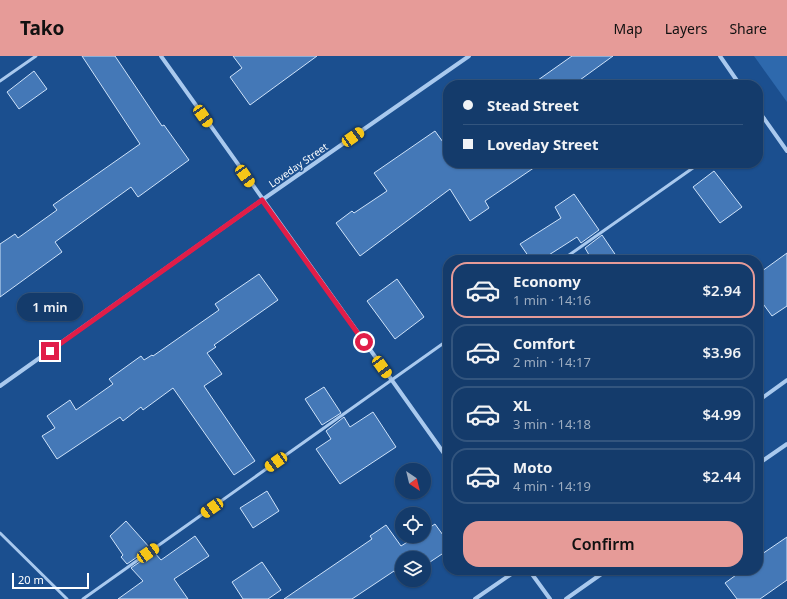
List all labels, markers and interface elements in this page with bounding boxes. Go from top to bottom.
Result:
text: Tako [20,15,64,41]
text: Map [614,19,643,38]
text: Layers [665,19,707,38]
text: Share [729,19,767,38]
text: Stead Street [487,95,579,115]
car [191,103,215,129]
car [340,125,366,149]
text: Loveday Street [487,134,599,154]
street label: Loveday Street [266,139,331,191]
car [233,163,257,189]
text: Economy [513,271,581,291]
icon: car [465,272,501,308]
text: $2.94 [703,280,741,300]
text: 1 min · 14:16 [513,291,591,309]
callout: 1 min [17,293,83,321]
text: 1 min [32,298,68,316]
route start [355,333,373,351]
text: Comfort [513,333,575,353]
icon: car [465,334,501,370]
route end [41,342,59,360]
text: $3.96 [703,342,741,362]
text: 2 min · 14:17 [513,353,591,371]
car [370,354,394,380]
text: XL [513,395,531,415]
icon: car [465,396,501,432]
text: $4.99 [703,404,741,424]
text: 3 min · 14:18 [513,415,591,433]
car [263,450,289,474]
text: Moto [513,457,552,477]
icon: car [465,458,501,494]
north arrow [395,463,431,499]
map controls [395,463,431,587]
text: $2.44 [703,466,741,486]
text: 4 min · 14:19 [513,477,591,495]
car [199,496,225,520]
button: locate [395,507,431,543]
button: Confirm [463,521,743,567]
car [135,541,161,565]
button: layers [395,551,431,587]
scale bar [12,571,89,590]
text: 20 m [18,572,44,587]

